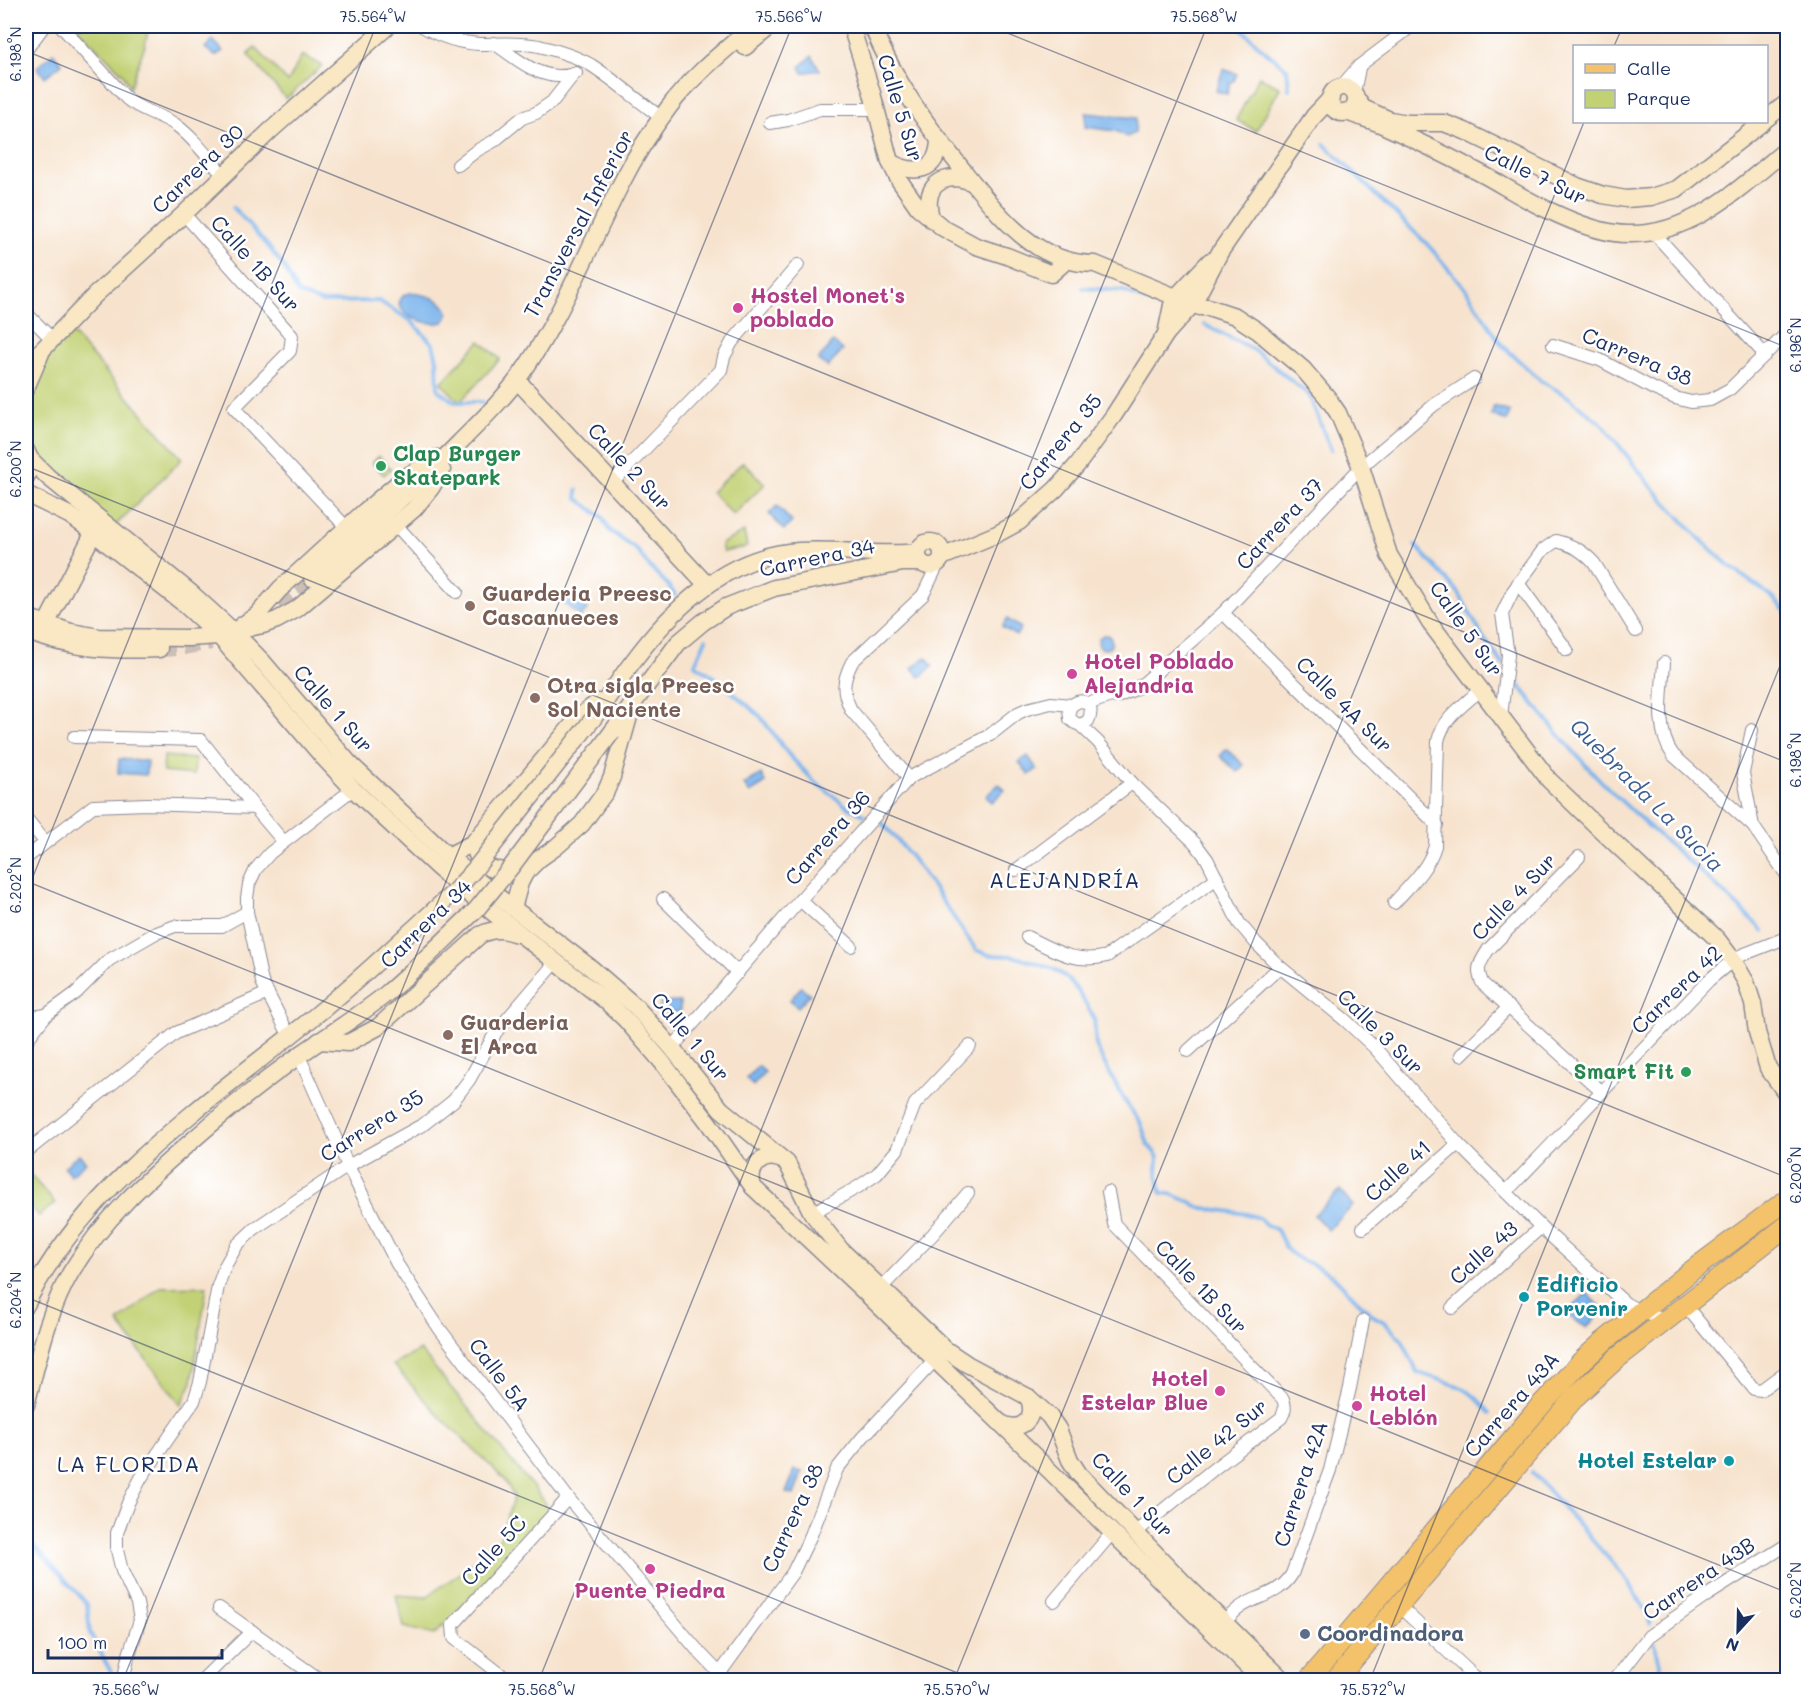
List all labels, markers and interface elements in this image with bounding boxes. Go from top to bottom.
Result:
text: 75.564°W [339,6,407,26]
text: 75.566°W [755,6,823,26]
text: 75.568°W [1170,6,1238,26]
text: 6.198°N [5,27,25,82]
legend [1573,45,1768,123]
street label: Calle 5 Sur [872,50,931,165]
text: Calle [1627,56,1671,80]
text: Parque [1627,86,1691,110]
street label: Carrera 30 [145,117,249,219]
street label: Transversal Inferior [517,125,639,322]
street label: Calle 7 Sur [1480,137,1591,210]
street label: Calle 1B Sur [205,209,307,317]
place label: Hostel Monet's poblado [750,281,905,332]
marker: Hostel Monet's poblado [731,301,745,315]
text: 6.196°N [1785,318,1805,372]
street label: Carrera 38 [1578,320,1697,391]
street label: Carrera 35 [1013,387,1107,495]
street label: Calle 2 Sur [583,416,678,516]
place label: Clap Burger Skatepark [393,439,521,490]
text: 6.200°N [5,440,25,498]
marker: Clap Burger Skatepark [374,459,388,473]
street label: Carrera 37 [1229,471,1329,575]
street label: Carrera 34 [757,531,877,582]
street label: Calle 5 Sur [1424,575,1510,681]
place label: Guarderia Preesc Cascanueces [482,579,672,630]
marker: Guarderia Preesc Cascanueces [463,599,477,613]
place label: Hotel Poblado Alejandria [1084,647,1234,698]
street label: Calle 4A Sur [1291,650,1399,758]
street label: Calle 1 Sur [288,658,380,758]
marker: Hotel Poblado Alejandria [1065,667,1079,681]
place label: Otra sigla Preesc Sol Naciente [547,671,735,722]
marker: Otra sigla Preesc Sol Naciente [528,691,542,705]
water label: Quebrada La Sucia [1564,711,1731,878]
text: 6.198°N [1785,733,1805,788]
street label: Carrera 36 [778,784,876,890]
street label: Calle 4 Sur [1465,847,1561,945]
text: 6.202°N [5,857,25,913]
district label: ALEJANDRÍA [989,865,1141,894]
street label: Carrera 34 [373,872,477,973]
street label: Carrera 42 [1625,939,1727,1039]
street label: Calle 3 Sur [1332,982,1430,1080]
street label: Calle 1 Sur [646,986,736,1086]
place label: Guarderia El Arca [460,1008,569,1059]
marker: Guarderia El Arca [441,1028,455,1042]
place label: Smart Fit [1574,1057,1674,1084]
marker: Smart Fit [1679,1065,1693,1079]
street label: Carrera 35 [314,1082,428,1167]
street label: Calle 41 [1358,1133,1436,1207]
text: 6.200°N [1785,1146,1805,1204]
street label: Calle 43 [1443,1214,1523,1290]
street label: Calle 1B Sur [1150,1233,1254,1339]
place label: Edificio Porvenir [1536,1270,1628,1321]
text: 6.204°N [5,1272,25,1328]
marker: Edificio Porvenir [1517,1290,1531,1304]
street label: Calle 5A [464,1332,537,1416]
street label: Carrera 43A [1457,1345,1564,1463]
place label: Hotel Estelar Blue [1081,1364,1208,1415]
place label: Hotel Leblón [1369,1379,1438,1430]
marker: Hotel Estelar Blue [1213,1384,1227,1398]
street label: Calle 42 Sur [1160,1392,1272,1490]
marker: Hotel Leblón [1350,1399,1364,1413]
street label: Carrera 42A [1266,1417,1333,1550]
street label: Calle 1 Sur [1086,1445,1180,1543]
place label: Hotel Estelar [1577,1446,1717,1473]
district label: LA FLORIDA [57,1449,201,1478]
marker: Hotel Estelar [1722,1454,1736,1468]
street label: Carrera 38 [755,1458,829,1576]
street label: Calle 5C [454,1509,532,1591]
street label: Carrera 43B [1637,1530,1760,1625]
marker: Puente Piedra [643,1562,657,1576]
text: 6.202°N [1785,1562,1805,1618]
place label: Puente Piedra [574,1576,726,1603]
north arrow [1708,1601,1768,1661]
place label: Coordinadora [1317,1619,1464,1646]
scale bar [48,1622,222,1660]
marker: Coordinadora [1298,1627,1312,1641]
text: 100 m [57,1630,107,1654]
text: N [1723,1633,1742,1657]
text: 75.566°W [92,1679,160,1699]
text: 75.568°W [508,1679,576,1699]
text: 75.570°W [924,1679,990,1699]
text: 75.572°W [1340,1679,1406,1699]

